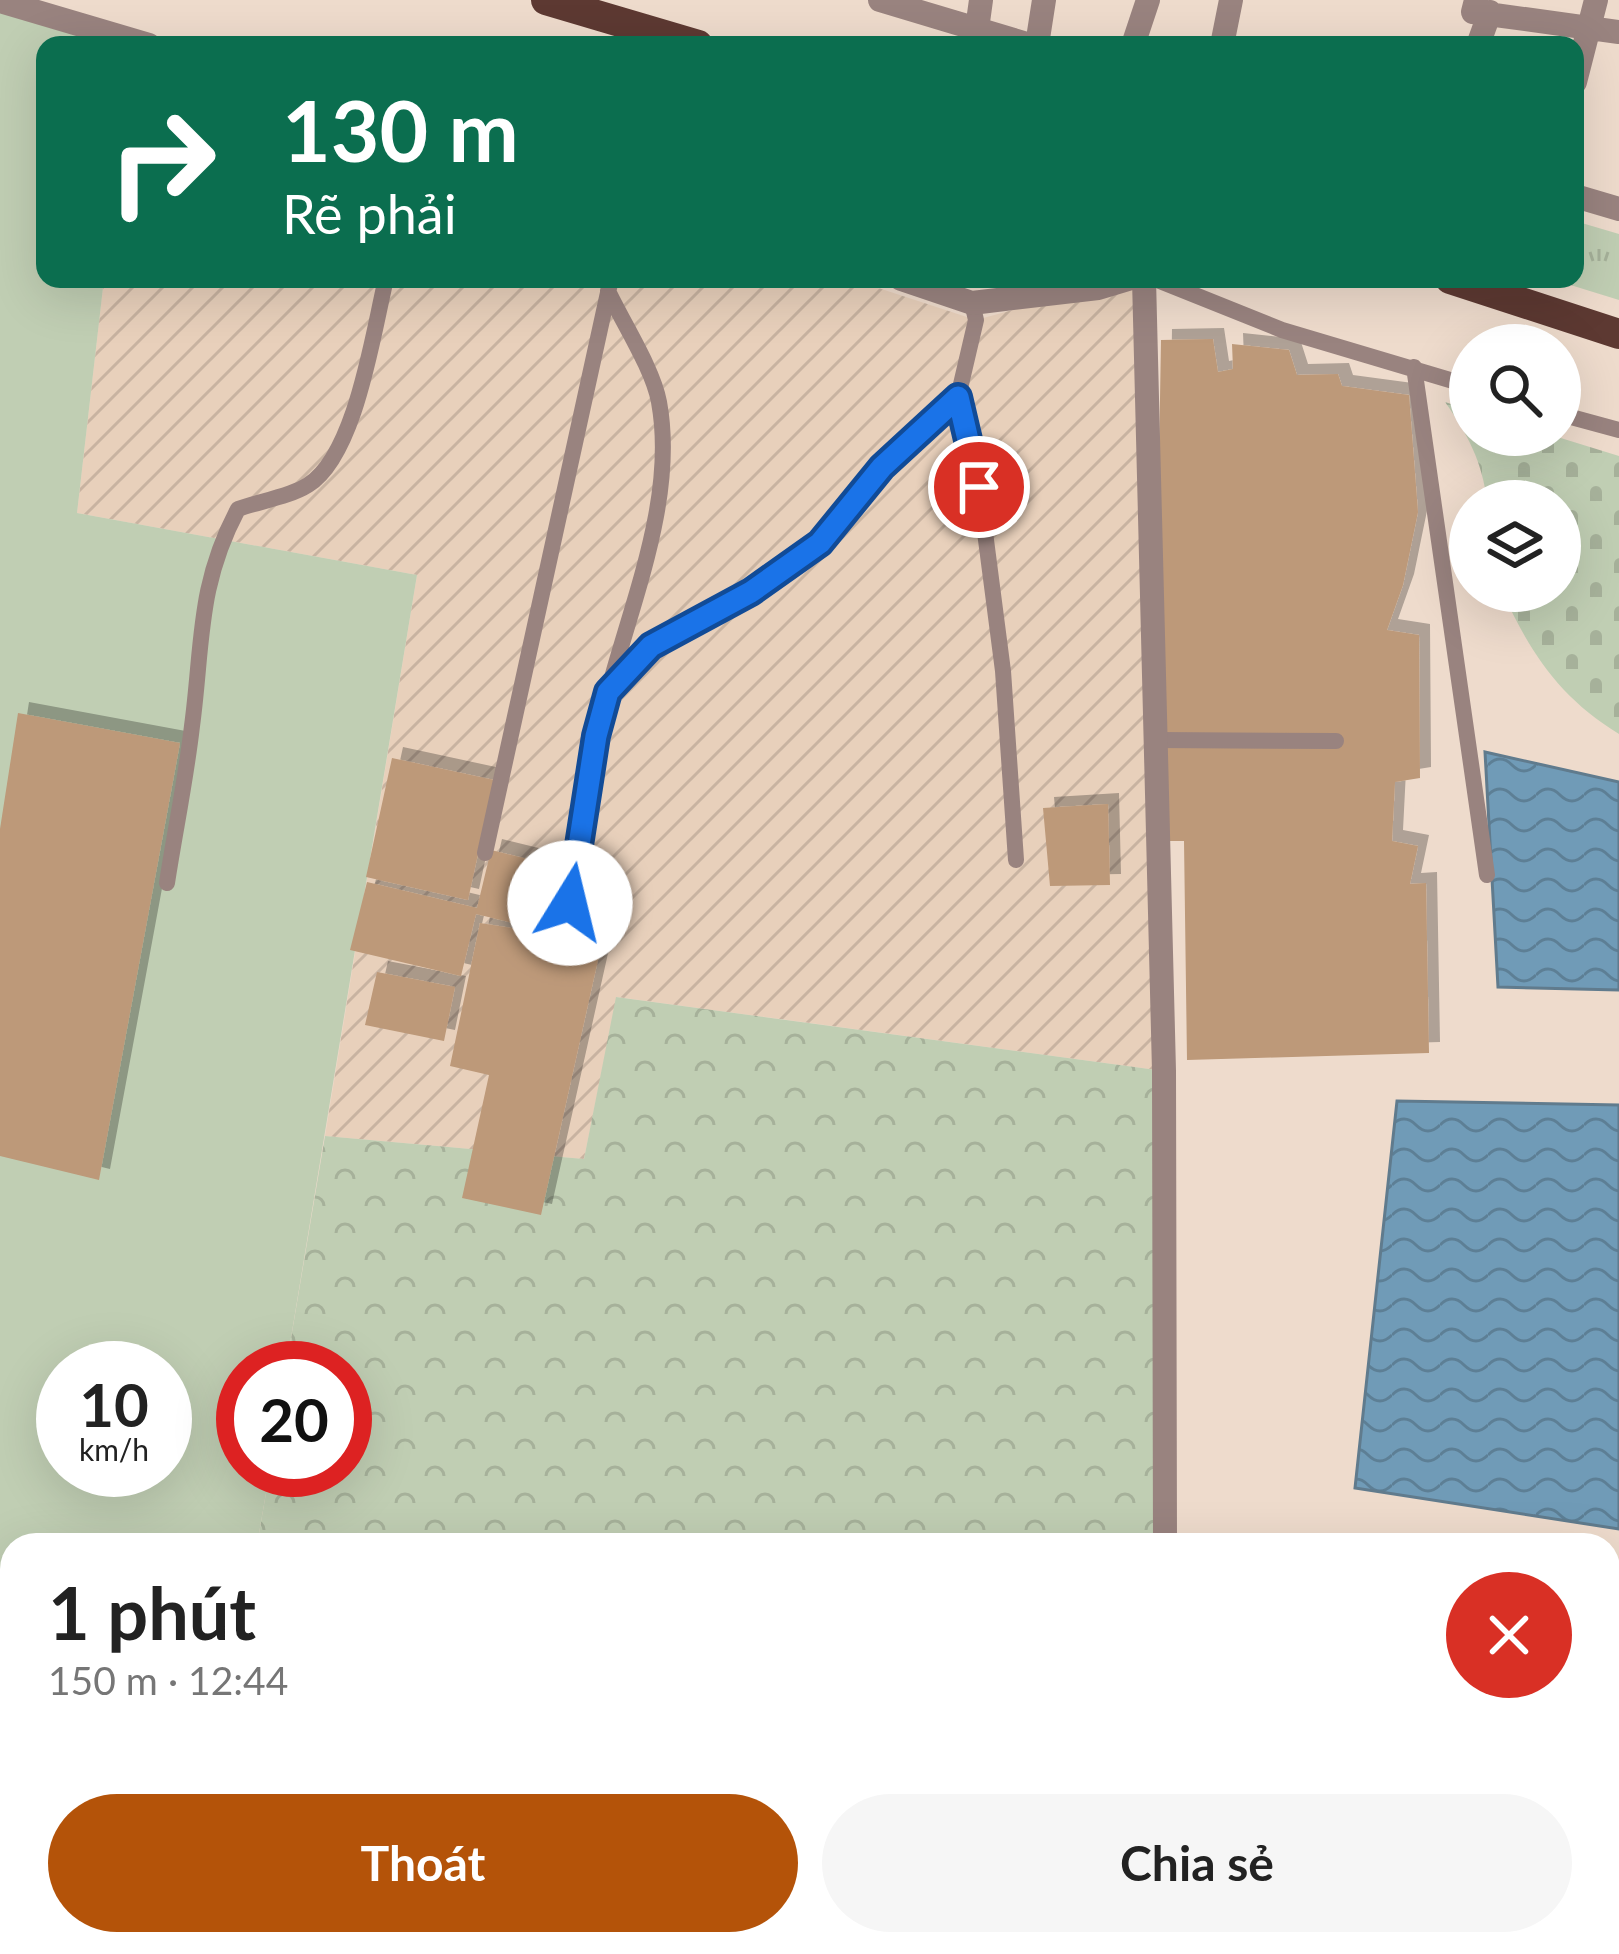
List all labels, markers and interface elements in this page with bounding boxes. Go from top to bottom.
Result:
text: 130 m [282,79,519,180]
icon: right [84,84,240,240]
text: Rẽ phải [282,181,457,246]
map controls [1449,324,1581,612]
button: search [1449,324,1581,456]
pin [928,436,1030,538]
icon: arrive [946,454,1012,520]
button: layers [1449,480,1581,612]
position arrow [507,840,633,966]
speed limit sign: 20 [216,1341,372,1497]
text: 10 [79,1368,149,1440]
text: km/h [79,1431,149,1467]
text: 1 phút [48,1569,256,1655]
button: close [1446,1572,1572,1698]
text: 150 m · 12:44 [48,1657,288,1703]
button: Thoát [48,1794,798,1932]
button: Chia sẻ [822,1794,1572,1932]

